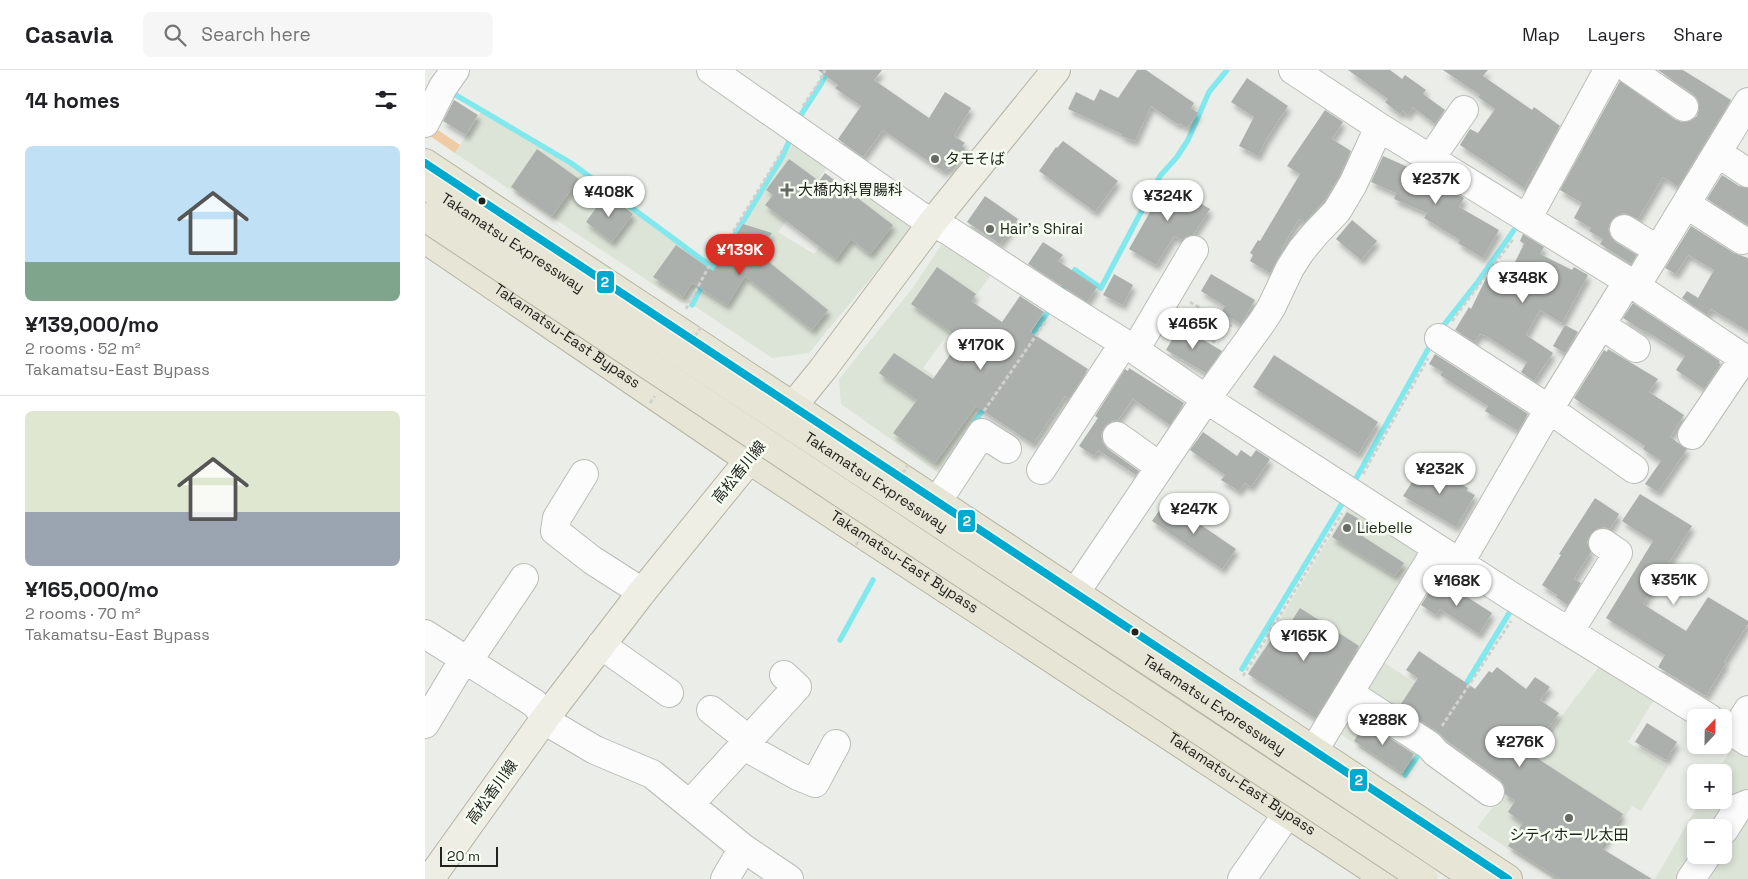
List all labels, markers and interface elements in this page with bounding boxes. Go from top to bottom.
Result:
search box [143,12,493,57]
text: Casavia [25,19,113,50]
icon: search [161,21,189,49]
text: Search here [201,22,311,47]
text: Map [1522,23,1560,46]
text: Layers [1588,23,1645,46]
text: Share [1673,23,1723,46]
icon: filters [372,86,400,114]
text: 14 homes [25,87,120,114]
place label: タモそば [945,149,1005,168]
marker: タモそば [929,153,941,165]
pin: ¥237K [1401,162,1471,205]
text: ¥237K [1412,168,1460,189]
pin: ¥408K [574,176,644,218]
icon: home [168,178,258,268]
place label: 大橋内科胃腸科 [798,180,903,199]
pin: ¥324K [1133,180,1203,222]
text: ¥408K [584,181,634,202]
marker: 大橋内科胃腸科 [780,183,794,197]
text: ¥324K [1143,185,1193,206]
street label: Takamatsu Expressway [438,188,588,296]
unlabelled marker [477,196,487,206]
place label: Hair’s Shirai [1000,219,1083,238]
marker: Hair’s Shirai [984,223,996,235]
pin: ¥139K [705,234,775,276]
text: ¥139K [717,239,763,260]
pin: ¥348K [1488,262,1558,304]
text: ¥348K [1498,267,1548,288]
line badge: 2 [596,270,615,294]
text: 2 [601,273,609,291]
street label: Takamatsu-East Bypass [490,279,644,392]
pin: ¥465K [1158,308,1228,350]
text: ¥139,000/mo [25,311,159,338]
text: ¥465K [1168,313,1218,334]
pin: ¥170K [946,328,1016,371]
text: ¥170K [958,334,1004,355]
text: 2 rooms · 52 m² [25,338,141,359]
text: Takamatsu-East Bypass [25,359,210,380]
street label: Takamatsu Expressway [801,427,952,536]
street label: 高松香川線 [708,437,770,507]
icon: home [168,444,258,534]
pin: ¥232K [1405,452,1475,495]
text: ¥232K [1416,458,1464,479]
pin: ¥247K [1159,492,1229,535]
text: ¥247K [1170,498,1218,519]
street label: Takamatsu-East Bypass [827,506,982,617]
line badge: 2 [957,509,976,533]
text: 2 [963,512,971,530]
place label: Liebelle [1357,518,1413,537]
marker: Liebelle [1341,522,1353,534]
pin: ¥168K [1422,564,1492,607]
pin: ¥351K [1639,564,1709,606]
text: ¥351K [1651,569,1697,590]
text: ¥168K [1434,570,1480,591]
text: ¥165,000/mo [25,576,159,603]
text: 2 rooms · 70 m² [25,603,141,624]
pin: ¥165K [1269,620,1339,662]
text: Takamatsu-East Bypass [25,624,210,645]
text: ¥165K [1281,625,1327,646]
unlabelled marker [1130,627,1140,637]
street label: Takamatsu Expressway [1139,650,1290,759]
pin: ¥288K [1348,704,1418,746]
text: ¥288K [1359,709,1407,730]
north arrow [1687,709,1733,754]
map controls [1687,709,1732,864]
pin: ¥276K [1485,726,1555,768]
street label: Takamatsu-East Bypass [1165,728,1320,839]
text: ¥276K [1496,731,1544,752]
street label: 高松香川線 [462,756,521,828]
button: + [1687,764,1732,809]
line badge: 2 [1349,768,1368,792]
text: 2 [1355,771,1363,789]
marker: シティホール太田 [1563,812,1575,824]
button: − [1687,819,1732,864]
place label: シティホール太田 [1509,825,1629,844]
scale bar [440,844,497,867]
text: 20 m [447,847,480,865]

